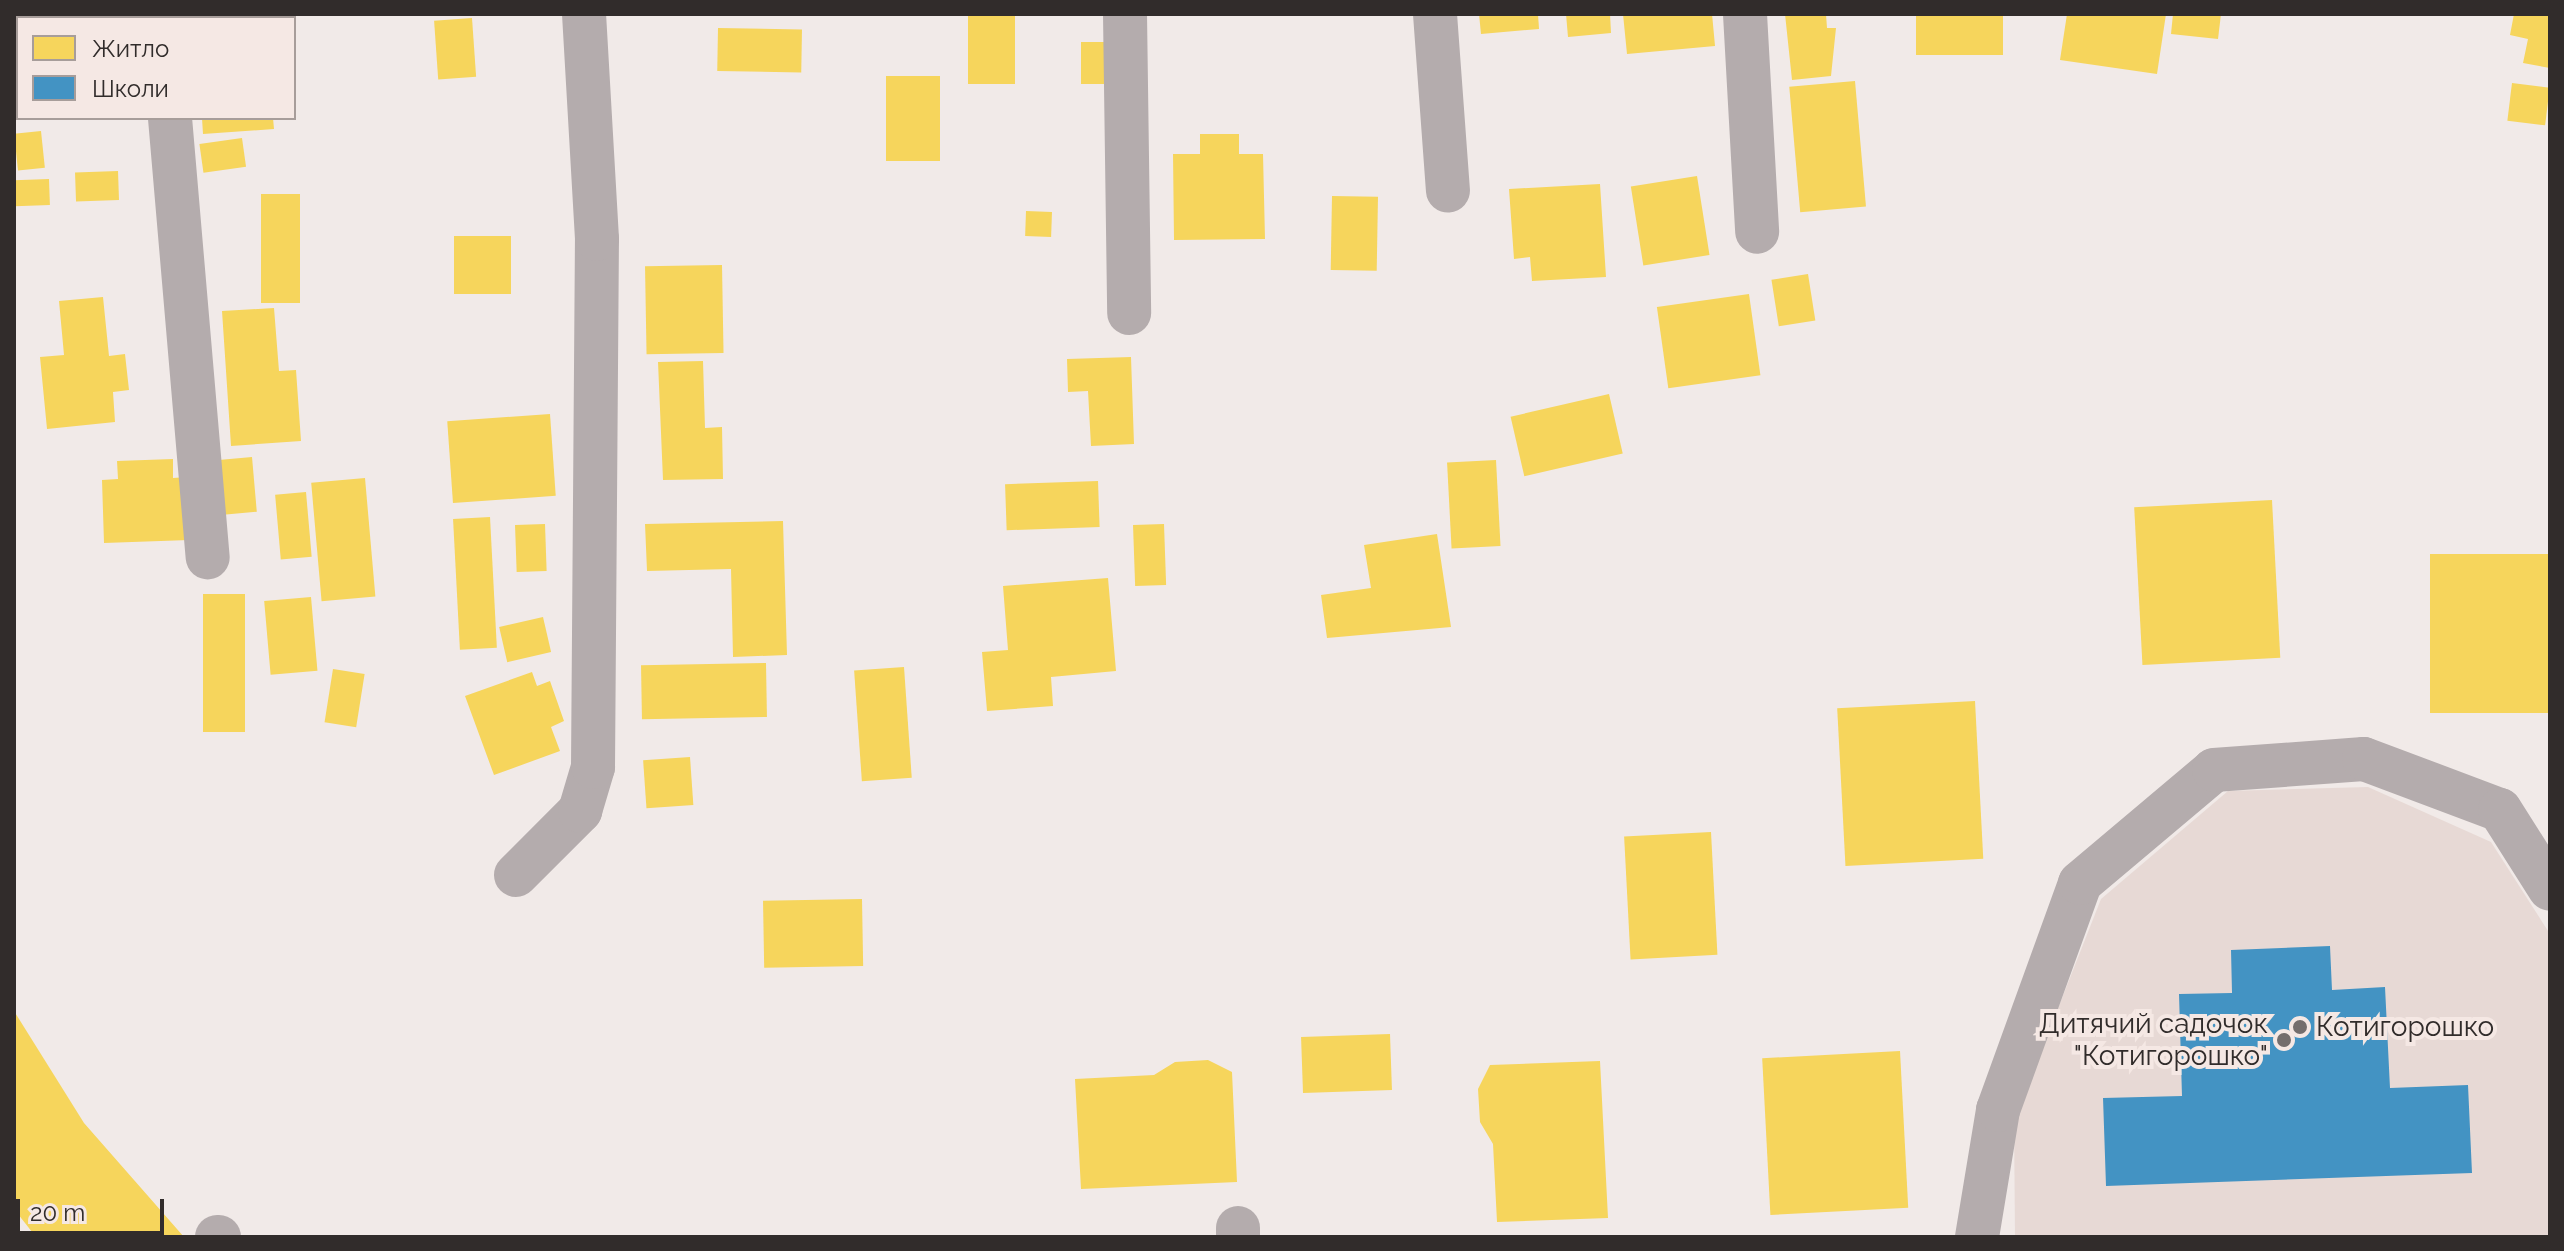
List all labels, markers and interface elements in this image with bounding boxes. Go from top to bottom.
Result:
legend [16,16,296,120]
text: Житло [92,34,169,63]
text: Школи [92,74,169,103]
place label: Дитячий садочок "Котигорошко" [2039,1007,2268,1073]
place label: Котигорошко [2316,1010,2494,1044]
marker: Котигорошко [2291,1018,2309,1036]
marker: Дитячий садочок "Котигорошко" [2275,1031,2293,1049]
scale bar [20,1183,168,1233]
text: 20 m [30,1198,85,1227]

